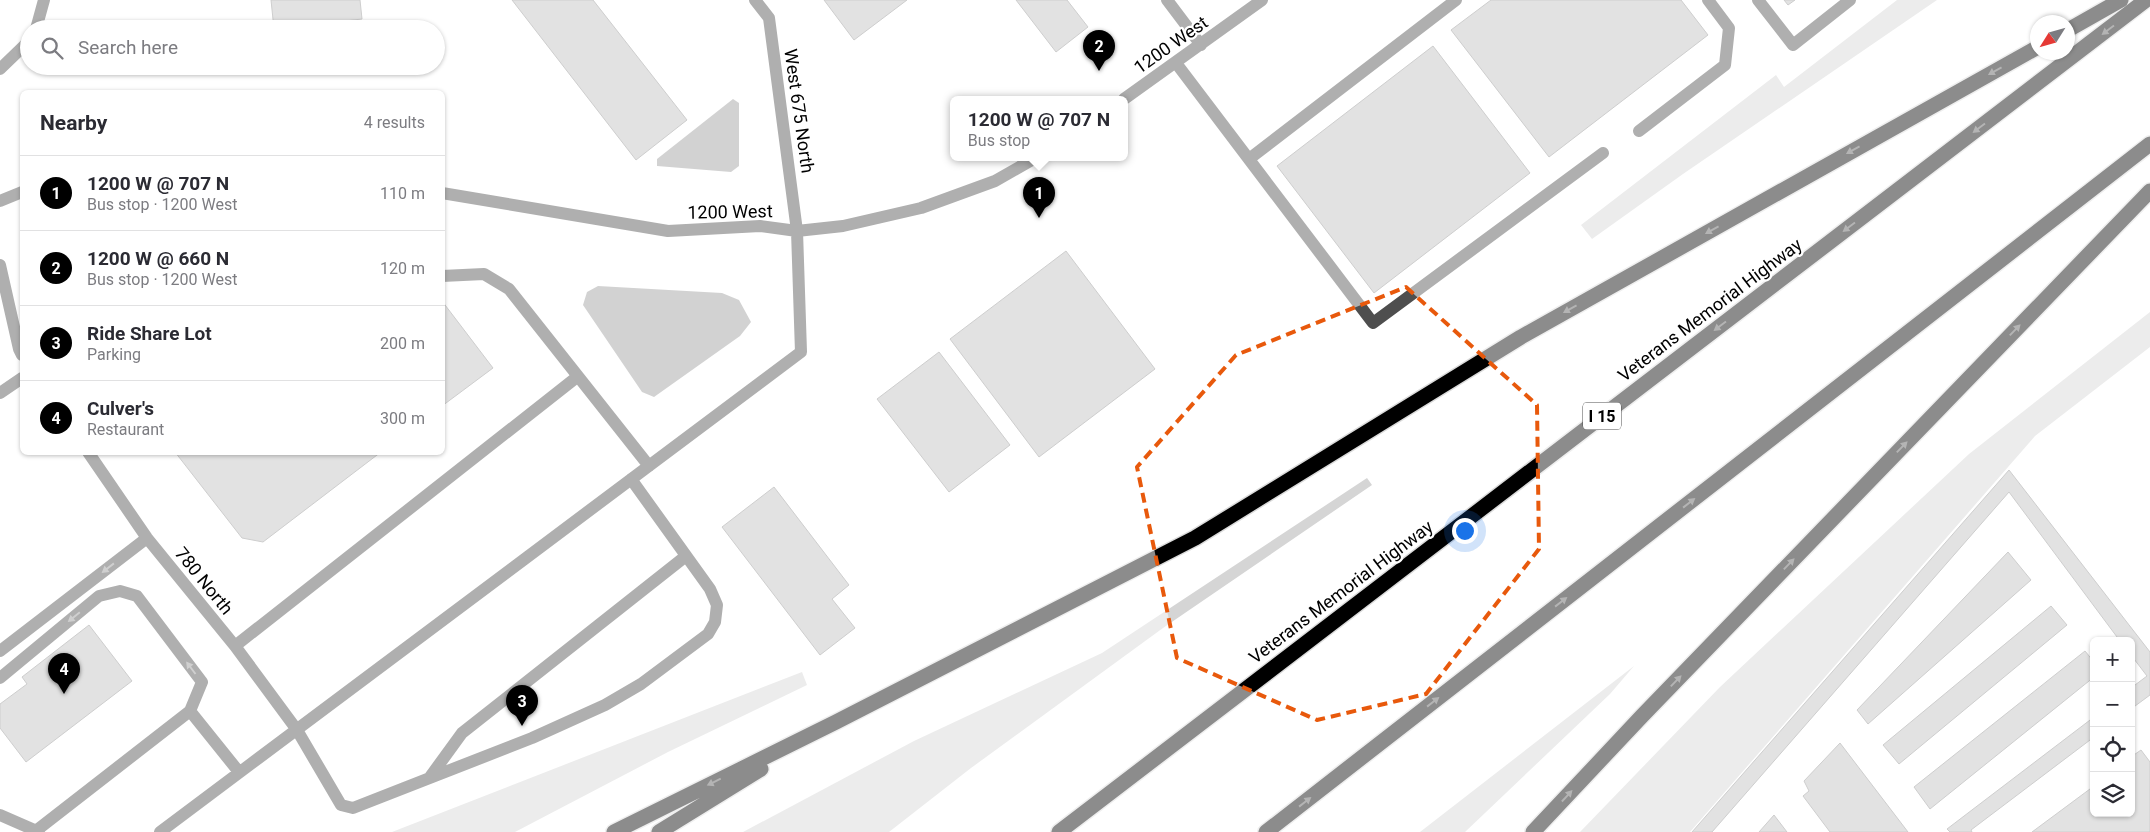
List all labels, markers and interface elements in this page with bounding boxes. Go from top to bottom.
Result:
street label: 1200 West [1130,11,1212,78]
north arrow [2030,15,2075,60]
search box [20,20,445,75]
one-way arrow [2102,24,2115,35]
pin: 2 [1083,30,1115,71]
icon: search [38,34,66,62]
text: Search here [78,36,178,59]
street label: West 675 North [780,47,819,174]
one-way arrow [1988,66,2002,75]
popup [950,96,1128,161]
text: 1200 W @ 707 N [968,108,1110,131]
text: Nearby [40,111,107,135]
text: 4 results [364,113,425,132]
one-way arrow [1972,123,1985,134]
text: Bus stop [968,131,1030,150]
one-way arrow [1847,146,1860,155]
text: 1200 W @ 707 N [87,172,229,195]
pin: 1 [1023,177,1055,218]
text: 1 [51,184,61,203]
text: 110 m [380,184,425,203]
text: Bus stop · 1200 West [87,195,237,214]
street label: 1200 West [687,200,773,223]
one-way arrow [1843,222,1856,232]
one-way arrow [1704,226,1719,234]
street label: Veterans Memorial Highway [1614,233,1806,386]
text: 1200 W @ 660 N [87,247,229,270]
text: 2 [51,259,61,278]
text: 120 m [380,259,425,278]
text: Bus stop · 1200 West [87,270,237,289]
one-way arrow [1563,305,1576,314]
one-way arrow [1714,320,1727,331]
text: Ride Share Lot [87,322,212,345]
one-way arrow [2009,324,2021,336]
text: 3 [51,334,61,353]
text: 200 m [380,334,425,353]
text: Parking [87,345,141,364]
text: Culver's [87,397,154,420]
road number: I 15 [1583,402,1621,430]
text: 4 [51,409,61,428]
text: 300 m [380,409,425,428]
text: Restaurant [87,420,164,439]
one-way arrow [1896,441,1908,453]
one-way arrow [1683,497,1696,508]
street label: Veterans Memorial Highway [1245,515,1437,668]
your location [1452,518,1478,544]
street label: 780 North [171,543,238,618]
one-way arrow [1783,558,1795,570]
one-way arrow [101,563,115,573]
one-way arrow [1554,597,1567,608]
one-way arrow [68,612,81,623]
map controls [2090,637,2135,817]
button: + [2090,637,2135,682]
pin: 4 [48,653,80,694]
one-way arrow [186,662,197,675]
one-way arrow [1670,675,1682,687]
button: − [2090,682,2135,727]
pin: 3 [506,685,538,726]
one-way arrow [1426,697,1439,708]
button: locate [2090,727,2135,772]
button: layers [2090,772,2135,817]
one-way arrow [707,778,721,786]
one-way arrow [1561,791,1573,803]
one-way arrow [1298,797,1312,807]

